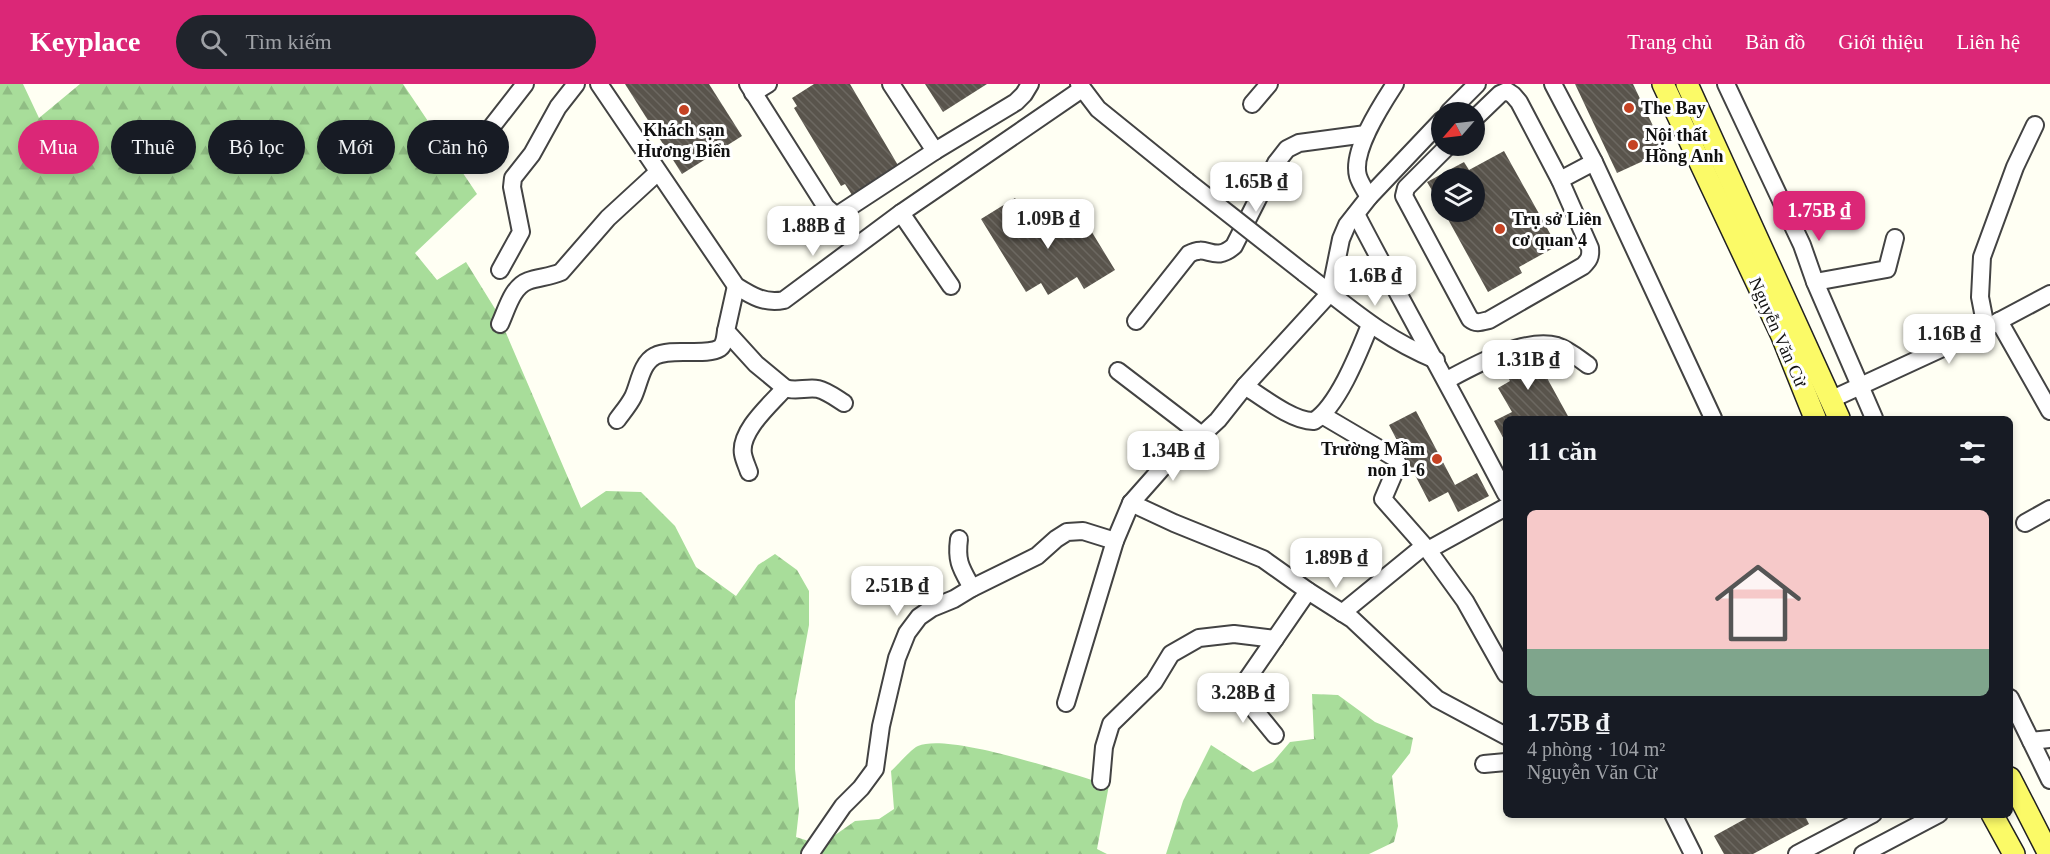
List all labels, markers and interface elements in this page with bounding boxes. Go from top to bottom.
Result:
search box [176,15,596,69]
text: Keyplace [30,26,140,57]
icon: search [197,26,230,59]
text: Tìm kiếm [245,29,332,54]
text: Trang chủ [1627,30,1712,54]
text: Bản đồ [1745,30,1805,54]
text: Giới thiệu [1838,30,1923,54]
text: Liên hệ [1956,30,2020,54]
place label: The Bay [1641,98,1706,118]
marker: The Bay [1622,101,1636,115]
north arrow [1431,102,1485,156]
map controls [1431,102,1485,222]
marker: Khách sạn Hương Biển [677,103,691,117]
chip: Mua [18,120,99,174]
chip: Thuê [111,120,196,174]
chip: Bộ lọc [208,120,305,174]
chip: Mới [317,120,395,174]
chip: Căn hộ [407,120,509,174]
place label: Khách sạn Hương Biển [637,120,731,161]
place label: Nội thất Hồng Anh [1645,125,1724,166]
marker: Nội thất Hồng Anh [1626,138,1640,152]
pin: 1.65B ₫ [1201,162,1311,213]
button: layers [1431,168,1485,222]
text: 1.65B ₫ [1224,170,1288,192]
pin: 1.75B ₫ [1764,191,1874,242]
pin: 1.09B ₫ [993,199,1103,250]
text: 1.75B ₫ [1787,199,1851,221]
pin: 1.88B ₫ [758,206,868,257]
text: 1.09B ₫ [1016,207,1080,229]
place label: Trụ sở Liên cơ quan 4 [1512,209,1602,250]
text: 1.88B ₫ [781,214,845,236]
marker: Trụ sở Liên cơ quan 4 [1493,222,1507,236]
pin: 1.6B ₫ [1326,256,1424,307]
text: 1.6B ₫ [1348,264,1402,286]
street label: Nguyễn Văn Cừ [1745,274,1812,391]
pin: 1.16B ₫ [1894,314,2004,365]
text: 1.16B ₫ [1917,322,1981,344]
pin: 1.31B ₫ [1473,340,1583,391]
text: 1.31B ₫ [1496,348,1560,370]
pin: 1.34B ₫ [1118,431,1228,482]
icon: filters [1956,436,1989,469]
text: 11 căn [1527,437,1597,466]
text: 1.34B ₫ [1141,439,1205,461]
place label: Trường Mầm non 1-6 [1321,439,1425,480]
marker: Trường Mầm non 1-6 [1430,452,1444,466]
pin: 1.89B ₫ [1281,538,1391,589]
text: 1.89B ₫ [1304,546,1368,568]
icon: home [1704,549,1812,657]
pin: 2.51B ₫ [842,566,952,617]
text: 2.51B ₫ [865,574,929,596]
pin: 3.28B ₫ [1188,673,1298,724]
text: 3.28B ₫ [1211,681,1275,703]
text: 1.75B ₫ [1527,708,1610,737]
text: 4 phòng · 104 m² [1527,738,1665,760]
text: Nguyễn Văn Cừ [1527,761,1657,783]

